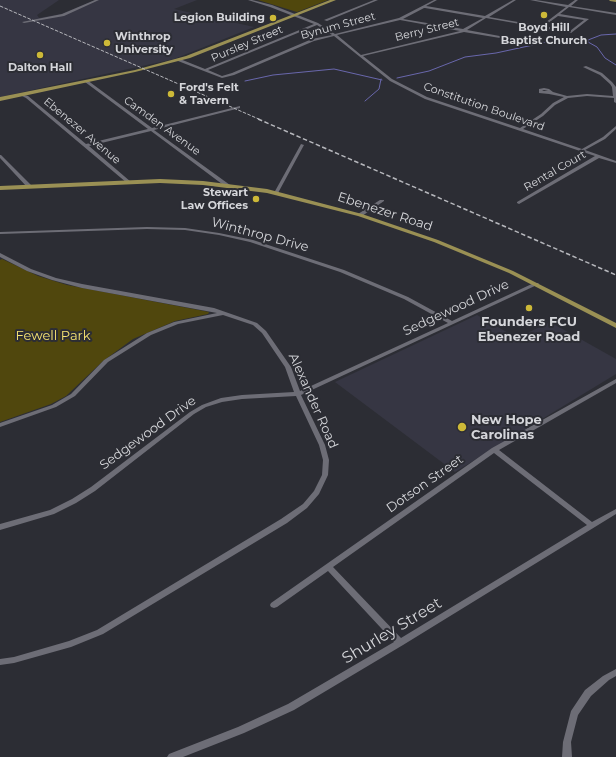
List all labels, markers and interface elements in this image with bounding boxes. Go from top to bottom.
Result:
street label: Bynum Street [299,10,377,42]
marker: Boyd Hill Baptist Church [539,10,549,20]
place label: Legion Building [174,11,265,25]
marker: Legion Building [268,13,278,23]
street label: Berry Street [394,16,460,44]
place label: Boyd Hill Baptist Church [501,21,587,47]
street label: Pursley Street [209,23,285,65]
place label: Winthrop University [115,30,173,56]
marker: Winthrop University [102,38,112,48]
marker: Dalton Hall [35,50,45,60]
place label: Dalton Hall [8,61,72,75]
street label: Constitution Boulevard [422,80,546,134]
place label: Ford's Felt & Tavern [179,81,239,107]
marker: Ford's Felt & Tavern [166,89,176,99]
street label: Camden Avenue [121,94,203,158]
street label: Ebenezer Avenue [41,95,123,167]
street label: Rental Court [522,148,588,194]
place label: Stewart Law Offices [181,186,248,212]
street label: Ebenezer Road [336,189,434,235]
marker: Stewart Law Offices [251,194,261,204]
street label: Winthrop Drive [210,215,310,255]
street label: Sedgewood Drive [401,277,511,339]
marker: Founders FCU Ebenezer Road [524,303,534,313]
place label: Founders FCU Ebenezer Road [478,314,580,345]
park label: Fewell Park [16,328,90,344]
street label: Alexander Road [285,351,341,451]
street label: Sedgewood Drive [97,393,199,473]
place label: New Hope Carolinas [471,412,542,443]
marker: New Hope Carolinas [456,421,468,433]
street label: Dotson Street [384,452,466,516]
street label: Shurley Street [339,594,445,668]

